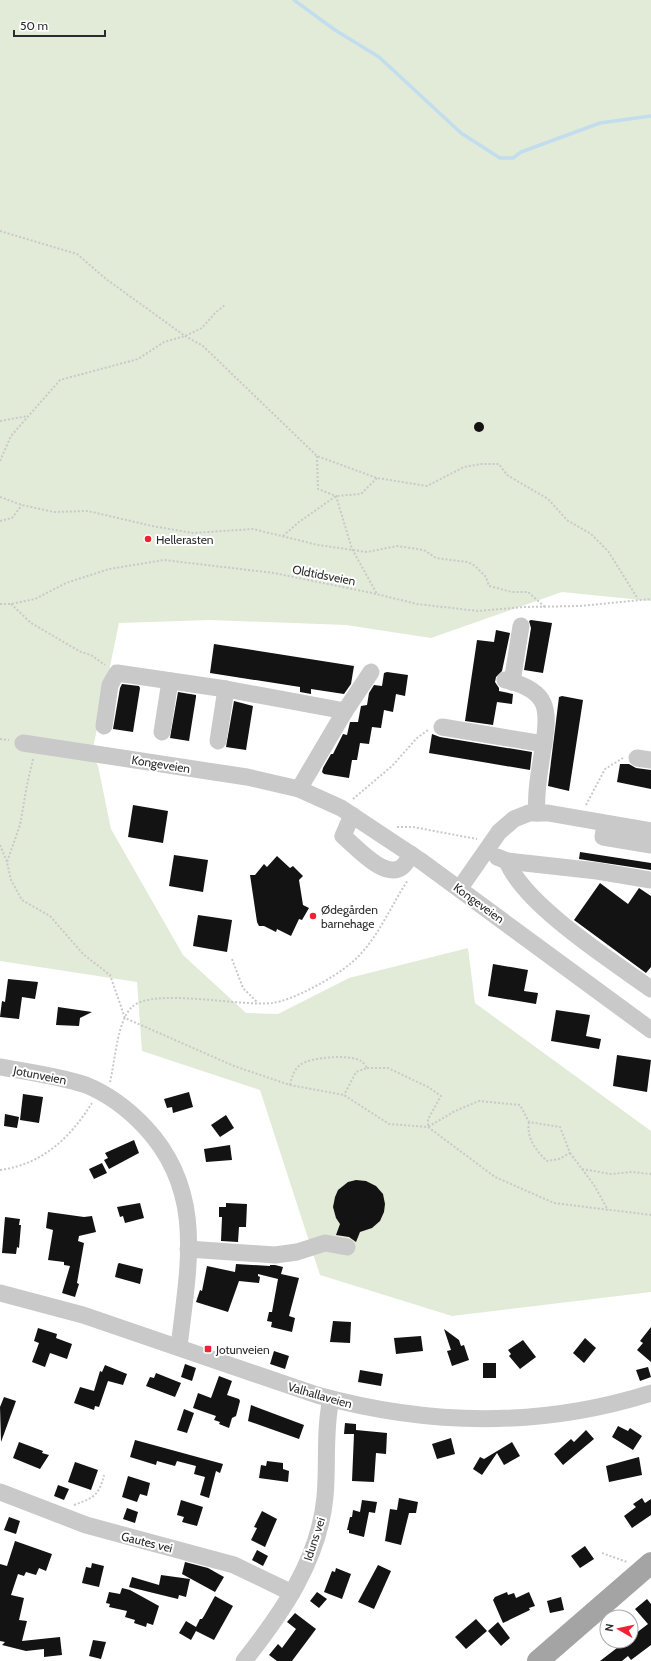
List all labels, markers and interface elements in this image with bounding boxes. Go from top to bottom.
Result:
scale bar [14,12,105,38]
text: 50 m [20,18,48,33]
place label: Hellerasten [156,532,214,547]
marker: Hellerasten [143,534,153,544]
street label: Oldtidsveien [291,562,357,589]
street label: Kongeveien [131,752,192,776]
street label: Kongeveien [451,880,508,927]
place label: Ødegården barnehage [321,902,378,931]
marker: Ødegården barnehage [308,911,318,921]
street label: Jotunveien [11,1062,68,1088]
place label: Jotunveien [215,1342,270,1357]
marker: Jotunveien [203,1344,213,1354]
street label: Valhallaveien [286,1379,354,1411]
street label: Iduns vei [300,1515,328,1563]
street label: Gautes vei [120,1528,174,1556]
north arrow [599,1609,639,1649]
text: N [602,1622,617,1632]

